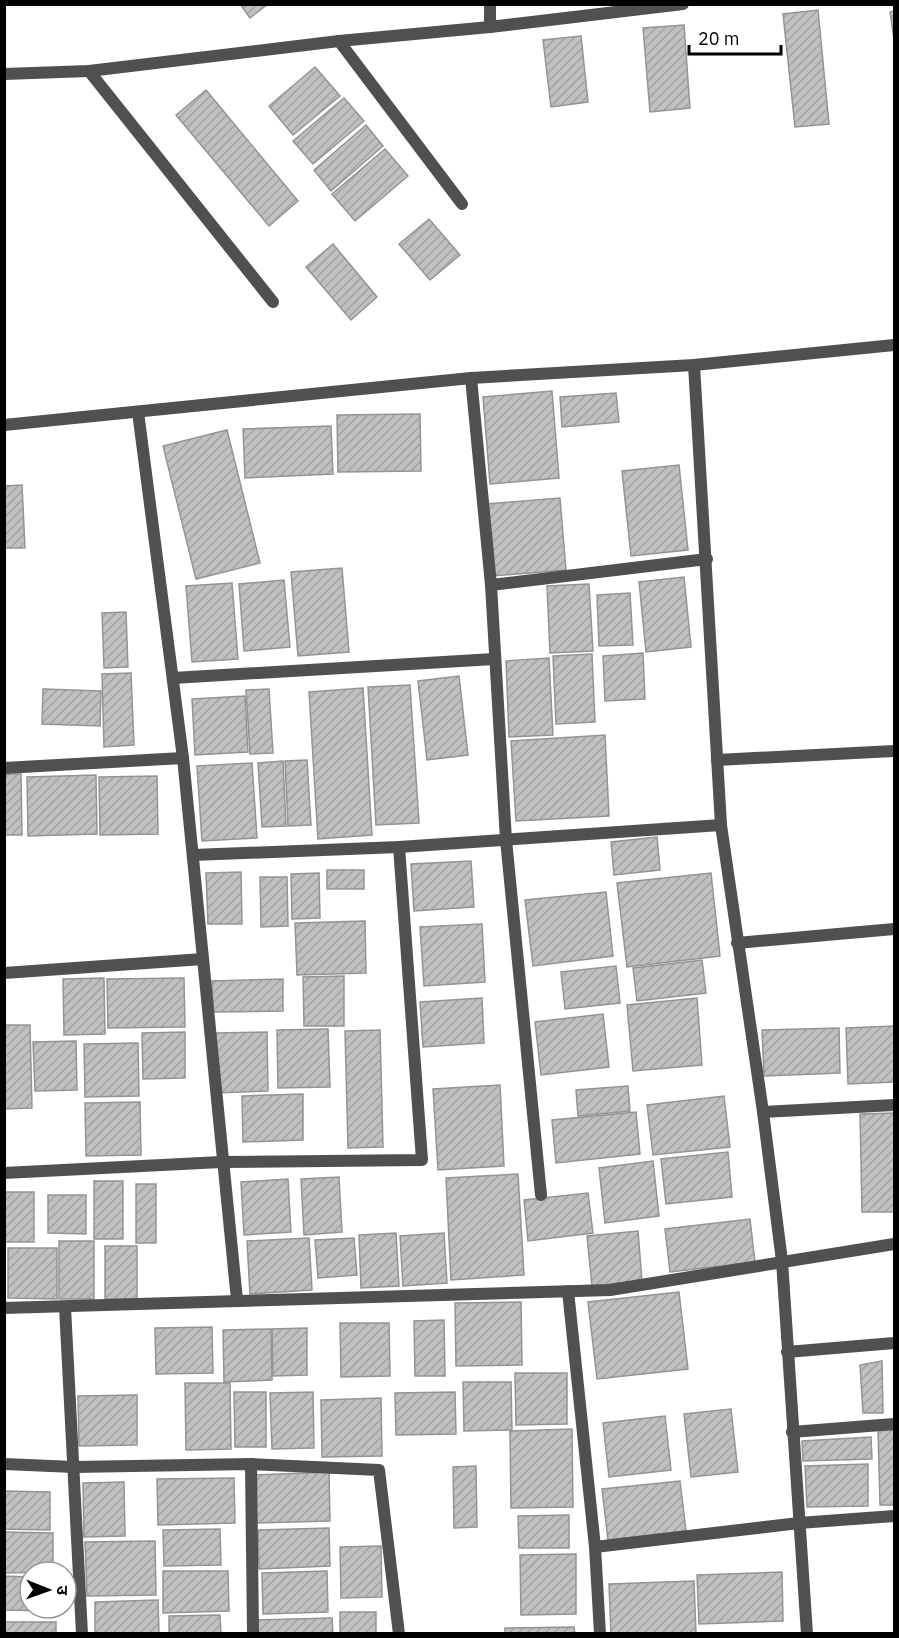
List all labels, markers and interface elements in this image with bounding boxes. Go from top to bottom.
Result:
scale bar [689,18,780,56]
text: 20 m [698,27,740,50]
north arrow [18,1560,78,1620]
text: उ [53,1585,73,1596]

